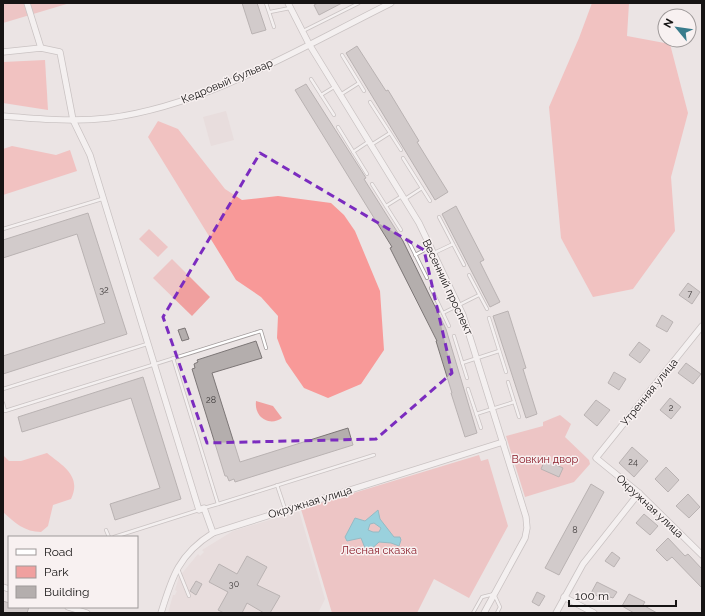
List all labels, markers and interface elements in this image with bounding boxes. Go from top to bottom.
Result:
north arrow [657,8,697,48]
text: N [661,17,676,30]
street label: Кедровый бульвар [179,56,275,107]
street label: Весенний проспект [420,237,476,338]
house number: 32 [99,285,109,295]
house number: 7 [688,289,693,299]
street label: Утренняя улица [618,356,681,429]
house number: 28 [206,395,216,405]
house number: 2 [669,403,674,413]
park label: Вовкин двор [512,453,579,466]
house number: 24 [628,457,638,467]
street label: Окружная улица [613,472,686,541]
street label: Окружная улица [267,484,354,521]
house number: 8 [572,525,578,535]
legend [8,536,138,608]
park label: Лесная сказка [341,544,417,557]
text: Road [44,545,73,559]
text: Park [44,565,69,579]
house number: 30 [229,579,240,589]
scale bar [569,582,676,608]
text: Building [44,585,90,599]
text: 100 m [575,589,609,603]

